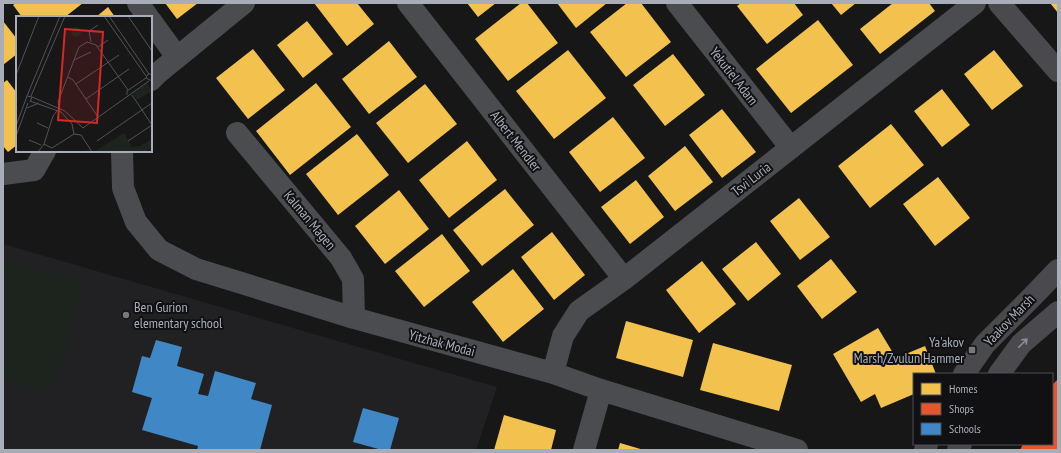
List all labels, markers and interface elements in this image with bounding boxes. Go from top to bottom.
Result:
inset map [16,16,152,152]
street label: Yekutiel Adam [706,43,762,109]
street label: Albert Mendler [487,107,546,175]
street label: Tsvi Luria [728,158,774,200]
street label: Kalman Magen [280,187,340,253]
street label: Yaakov Marsh [980,290,1038,350]
place label: Ben Gurion elementary school [134,298,223,332]
marker: Ben Gurion elementary school [121,310,131,320]
street label: Yitzhak Modai [407,326,477,360]
place label: Ya'akov Marsh/Zvulun Hammer [854,333,965,367]
one-way arrow [1018,338,1028,348]
marker: Ya'akov Marsh/Zvulun Hammer [967,345,977,355]
legend [913,373,1053,445]
text: Homes [949,381,977,396]
text: Shops [949,401,974,416]
text: Schools [949,421,981,436]

